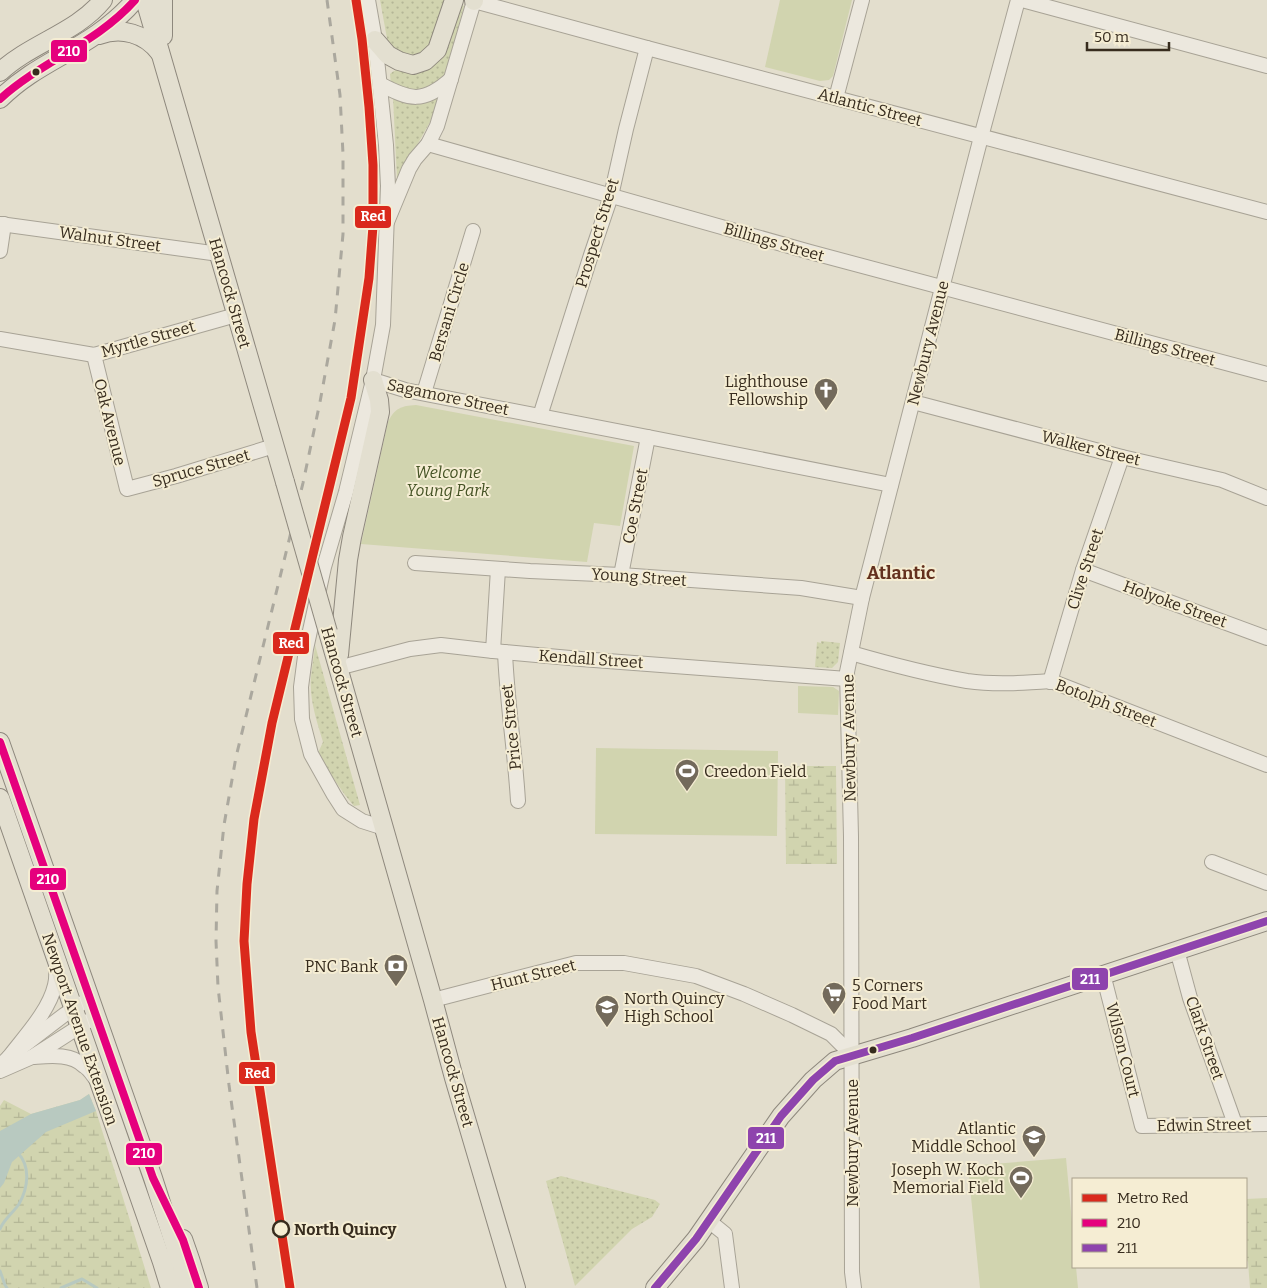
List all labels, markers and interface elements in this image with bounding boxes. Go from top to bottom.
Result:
scale bar [1087,20,1170,52]
text: 50 m [1094,28,1130,46]
line badge: 210 [50,39,88,63]
text: 210 [58,43,81,60]
unlabelled marker [31,67,41,77]
street label: Atlantic Street [816,84,924,130]
street label: Prospect Street [571,176,623,290]
line badge: Red [354,205,392,229]
text: Red [360,208,386,225]
street label: Billings Street [722,219,827,265]
street label: Walnut Street [58,222,162,256]
street label: Hancock Street [205,236,255,351]
street label: Bersani Circle [425,260,473,364]
street label: Newbury Avenue [903,279,953,407]
street label: Myrtle Street [99,316,197,361]
street label: Billings Street [1112,324,1218,370]
place label: Lighthouse Fellowship [725,372,808,409]
street label: Sagamore Street [385,375,511,419]
street label: Oak Avenue [90,377,130,467]
church icon: Lighthouse Fellowship [813,377,839,411]
street label: Walker Street [1040,427,1143,469]
street label: Spruce Street [150,445,252,491]
park label: Welcome Young Park [407,463,490,500]
street label: Coe Street [618,467,652,545]
street label: Clive Street [1063,526,1107,612]
district label: Atlantic [867,562,935,584]
street label: Young Street [591,564,688,590]
street label: Holyoke Street [1121,576,1230,632]
street label: Hancock Street [317,625,367,740]
line badge: Red [272,631,310,655]
text: Red [278,635,304,652]
street label: Kendall Street [538,646,644,672]
street label: Newbury Avenue [838,674,860,802]
street label: Botolph Street [1053,675,1159,731]
street label: Price Street [497,683,525,771]
sports icon: Creedon Field [674,758,700,792]
place label: Creedon Field [704,762,807,781]
line badge: 210 [29,867,67,891]
text: 210 [37,871,60,888]
street label: Newport Avenue Extension [38,930,122,1128]
bank icon: PNC Bank [383,953,409,987]
street label: Hunt Street [489,955,578,995]
place label: PNC Bank [305,957,378,976]
line badge: 211 [1071,967,1109,991]
text: 211 [1080,971,1100,988]
place label: 5 Corners Food Mart [852,976,927,1013]
supermarket icon: 5 Corners Food Mart [821,981,847,1015]
place label: North Quincy High School [624,989,725,1026]
school or university icon: North Quincy High School [594,994,620,1028]
street label: Clark Street [1182,994,1228,1083]
street label: Wilson Court [1102,1001,1144,1100]
street label: Hancock Street [428,1015,478,1130]
unlabelled marker [868,1045,878,1055]
line badge: Red [238,1061,276,1085]
text: Red [244,1065,270,1082]
street label: Newbury Avenue [843,1079,862,1207]
street label: Edwin Street [1156,1115,1252,1135]
place label: Atlantic Middle School [911,1119,1016,1156]
school or university icon: Atlantic Middle School [1021,1124,1047,1158]
line badge: 211 [747,1126,785,1150]
text: 211 [756,1130,776,1147]
line badge: 210 [125,1142,163,1166]
text: 210 [133,1145,156,1162]
place label: Joseph W. Koch Memorial Field [891,1160,1005,1197]
sports icon: Joseph W. Koch Memorial Field [1008,1165,1034,1199]
legend [1072,1178,1247,1268]
text: Metro Red [1117,1189,1188,1207]
text: 210 [1117,1214,1141,1232]
marker: North Quincy [272,1220,290,1238]
place label: North Quincy [294,1220,397,1239]
text: 211 [1117,1239,1137,1257]

